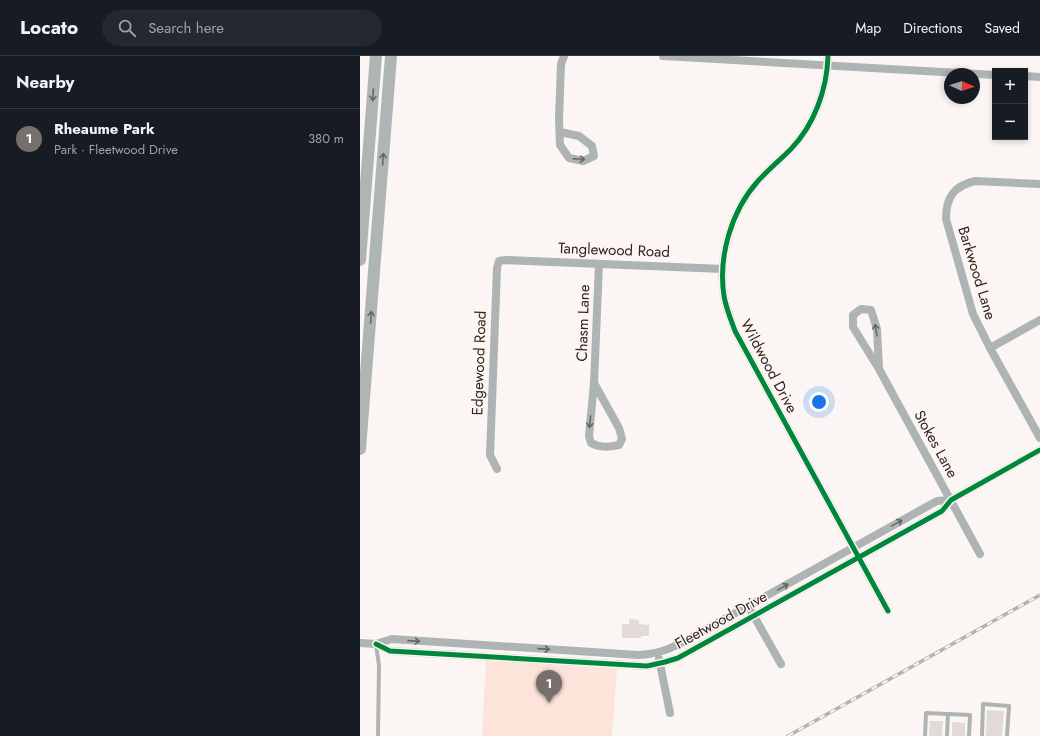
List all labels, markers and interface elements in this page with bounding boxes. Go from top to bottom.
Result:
search box [102,10,382,46]
text: Locato [20,14,78,41]
icon: search [116,17,138,39]
text: Search here [148,17,224,39]
text: Map [855,18,881,38]
text: Directions [903,18,963,38]
text: Saved [985,18,1020,38]
north arrow [944,68,980,104]
map controls [992,68,1028,140]
button: + [992,68,1028,104]
text: Nearby [16,70,74,94]
one-way arrow [369,88,376,101]
button: − [992,104,1028,140]
text: Rheaume Park [54,118,155,140]
text: 1 [26,129,32,148]
text: 380 m [308,129,344,148]
text: Park · Fleetwood Drive [54,140,178,159]
one-way arrow [379,153,386,166]
one-way arrow [572,155,585,163]
street label: Barkwood Lane [952,224,1002,323]
street label: Tanglewood Road [558,237,670,263]
street label: Chasm Lane [571,284,595,362]
street label: Edgewood Road [466,310,492,416]
one-way arrow [367,311,374,324]
street label: Wildwood Drive [735,315,803,417]
one-way arrow [872,324,880,337]
your location [809,392,829,412]
street label: Stokes Lane [908,406,964,482]
one-way arrow [587,415,594,428]
one-way arrow [891,519,903,527]
one-way arrow [777,582,789,590]
street label: Fleetwood Drive [671,585,772,655]
one-way arrow [407,637,420,644]
one-way arrow [537,645,550,652]
pin: 1 [536,670,562,703]

